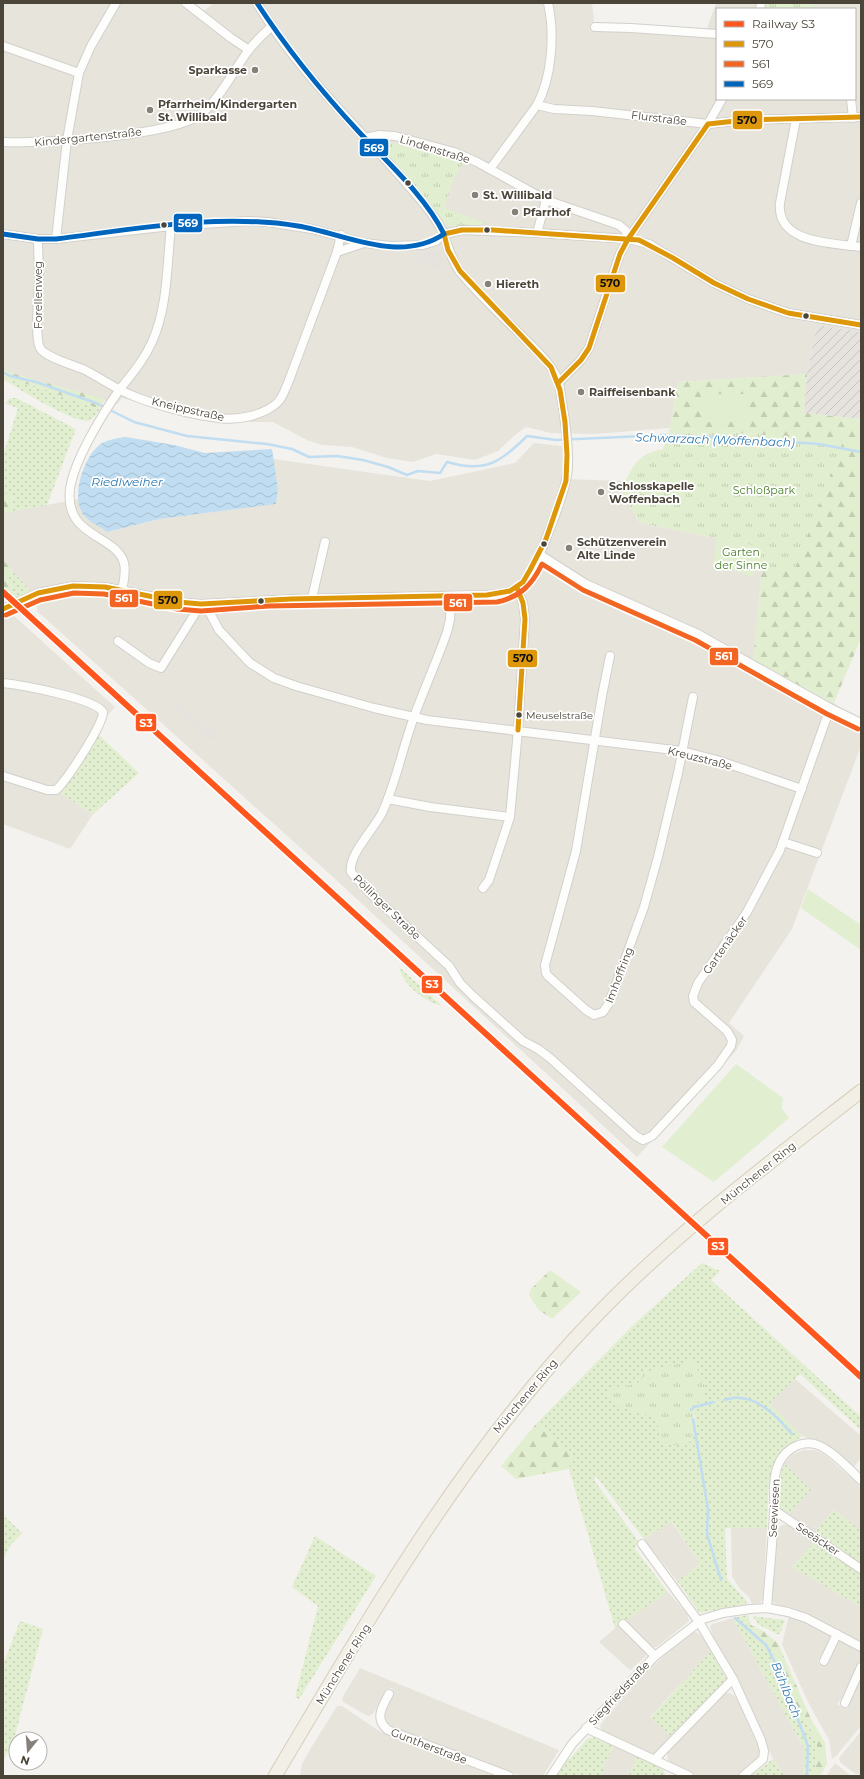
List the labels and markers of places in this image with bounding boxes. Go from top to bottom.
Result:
place label: Sparkasse [189,63,247,77]
marker: Sparkasse [250,65,260,75]
place label: Pfarrheim/Kindergarten St. Willibald [158,97,297,124]
marker: Pfarrheim/Kindergarten St. Willibald [145,105,155,115]
unlabelled marker [403,178,413,188]
place label: St. Willibald [483,188,552,202]
marker: St. Willibald [470,190,480,200]
place label: Pfarrhof [523,205,571,219]
marker: Pfarrhof [510,207,520,217]
unlabelled marker [159,220,169,230]
unlabelled marker [482,225,492,235]
place label: Hiereth [496,277,539,291]
marker: Hiereth [483,279,493,289]
unlabelled marker [801,311,811,321]
place label: Raiffeisenbank [589,385,676,399]
marker: Raiffeisenbank [576,387,586,397]
place label: Schlosskapelle Woffenbach [609,479,694,506]
marker: Schlosskapelle Woffenbach [596,487,606,497]
place label: Schützenverein Alte Linde [576,535,667,562]
unlabelled marker [539,539,549,549]
marker: Schützenverein Alte Linde [564,543,574,553]
unlabelled marker [256,596,266,606]
place label: Meuselstraße [526,709,593,722]
marker: Meuselstraße [514,710,524,720]

